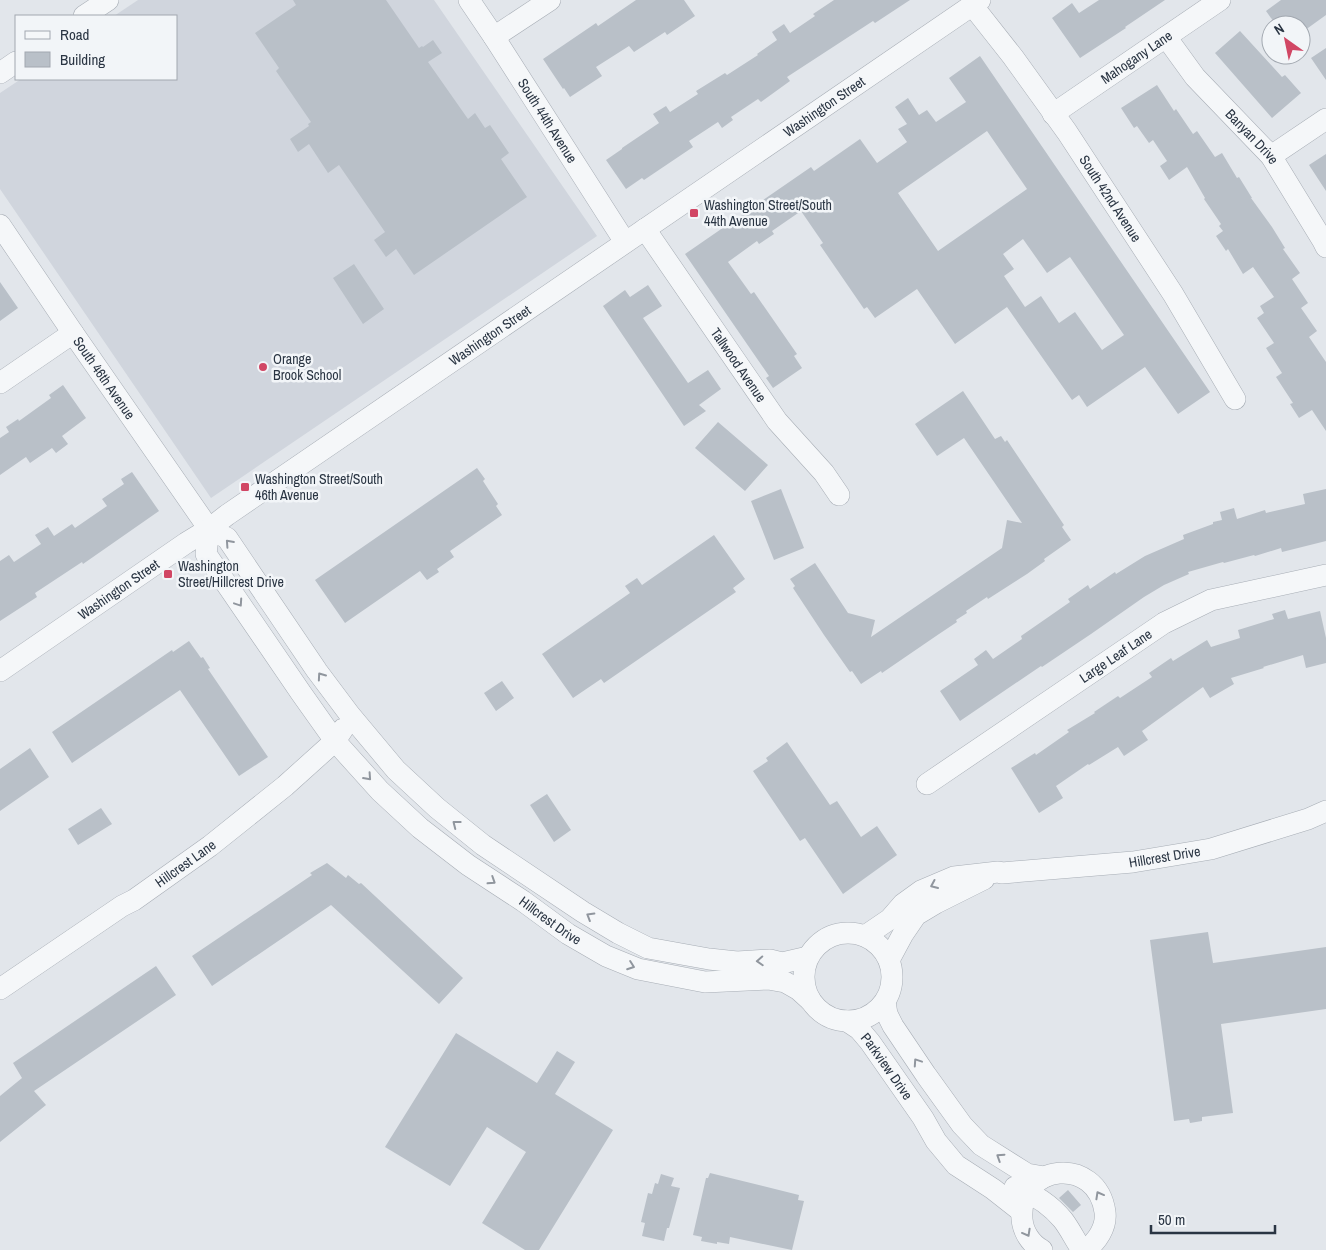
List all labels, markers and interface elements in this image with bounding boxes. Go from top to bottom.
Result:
legend [15,15,178,80]
north arrow [1261,15,1311,65]
text: N [1271,19,1287,39]
text: Road [60,24,89,45]
street label: Mahogany Lane [1097,26,1176,88]
text: Building [60,49,105,70]
street label: Washington Street [780,72,868,141]
street label: South 44th Avenue [514,75,581,166]
street label: Banyan Drive [1222,105,1283,167]
street label: South 42nd Avenue [1076,152,1145,245]
place label: Washington Street/South 44th Avenue [704,196,832,230]
marker: Washington Street/South 44th Avenue [688,207,700,219]
street label: Washington Street [446,301,534,369]
street label: Tallwood Avenue [707,324,770,406]
street label: South 46th Avenue [69,333,139,423]
place label: Orange Brook School [273,350,341,384]
marker: Orange Brook School [257,361,269,373]
place label: Washington Street/South 46th Avenue [255,470,383,504]
marker: Washington Street/South 46th Avenue [239,481,251,493]
one-way arrow [226,539,235,548]
street label: Washington Street [74,555,163,624]
place label: Washington Street/Hillcrest Drive [178,557,284,591]
marker: Washington Street/Hillcrest Drive [162,568,174,580]
one-way arrow [233,597,242,607]
street label: Large Leaf Lane [1076,625,1155,687]
one-way arrow [318,672,327,682]
one-way arrow [362,772,371,781]
one-way arrow [453,821,462,829]
street label: Hillcrest Lane [152,836,219,891]
street label: Hillcrest Drive [1127,842,1202,872]
one-way arrow [487,875,496,885]
one-way arrow [930,879,939,890]
street label: Hillcrest Drive [516,892,584,949]
one-way arrow [586,913,595,923]
one-way arrow [756,955,764,966]
one-way arrow [626,960,634,970]
street label: Parkview Drive [857,1029,917,1103]
one-way arrow [914,1058,923,1068]
one-way arrow [997,1154,1006,1163]
one-way arrow [1095,1191,1105,1200]
scale bar [1151,1202,1275,1234]
text: 50 m [1158,1209,1185,1230]
one-way arrow [1021,1228,1031,1237]

